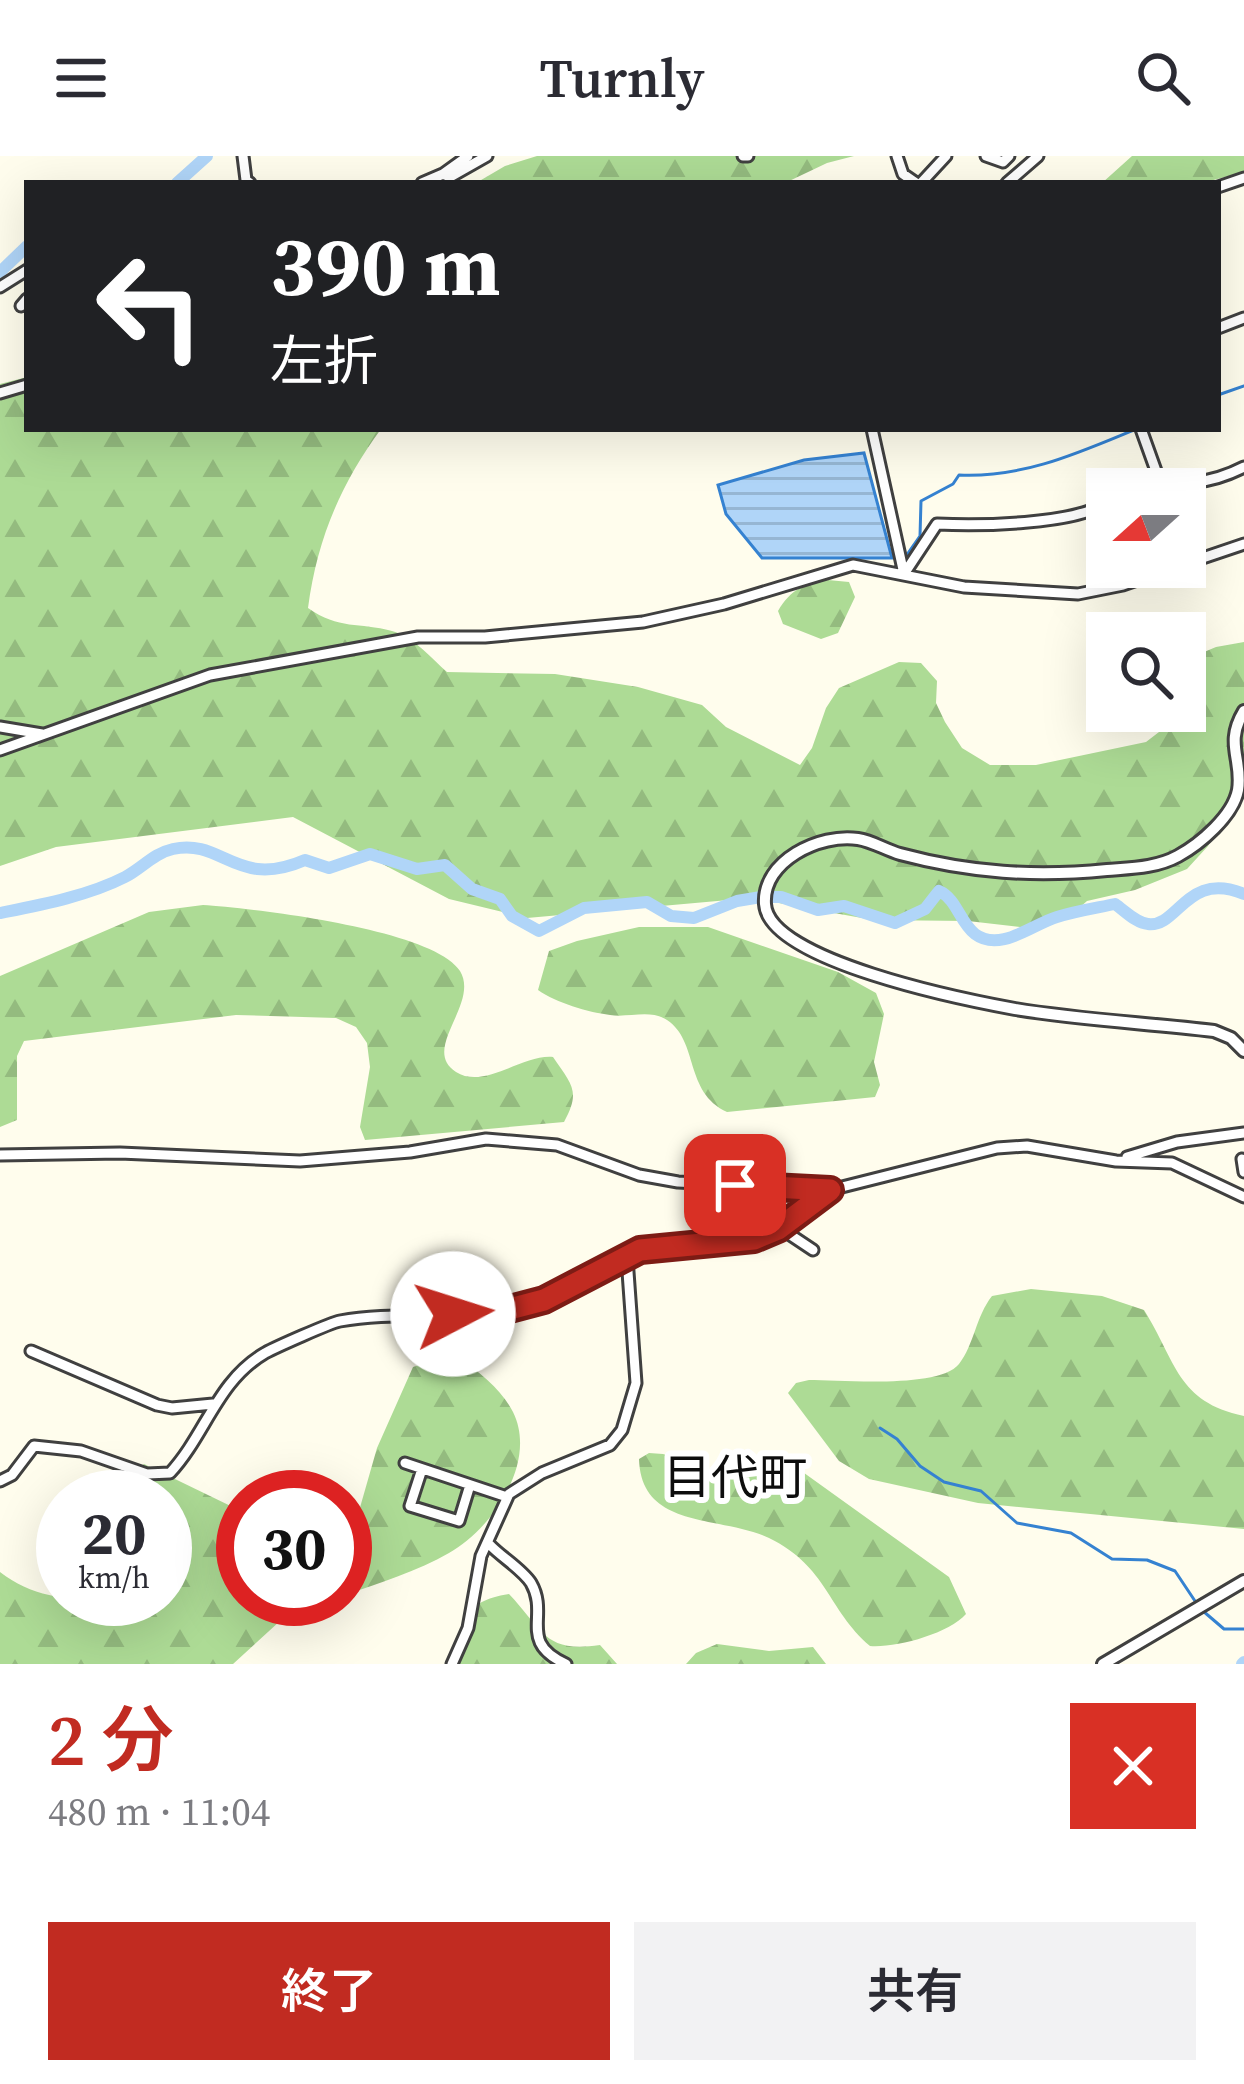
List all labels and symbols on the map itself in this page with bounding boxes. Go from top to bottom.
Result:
north arrow [1086,468,1206,588]
pin [684,1134,786,1236]
position arrow [390,1251,516,1377]
district label: 目代町 [663,1444,807,1510]
speed limit sign: 30 [216,1470,372,1626]

